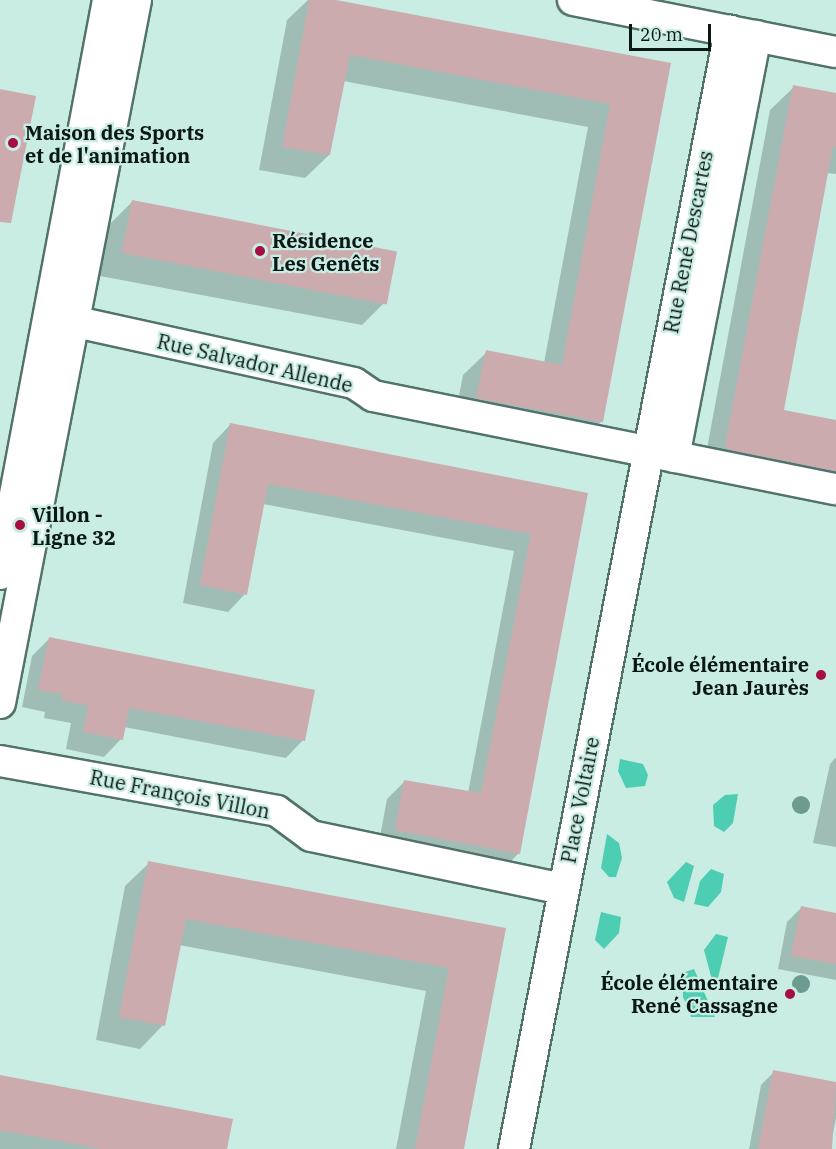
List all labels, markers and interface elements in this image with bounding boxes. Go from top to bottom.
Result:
scale bar [632,12,714,50]
text: 20 m [640,23,683,46]
place label: Maison des Sports et de l'animation [25,120,204,167]
marker: Maison des Sports et de l'animation [6,136,20,150]
street label: Rue René Descartes [659,149,717,335]
place label: Résidence Les Genêts [272,228,380,275]
marker: Résidence Les Genêts [253,244,267,258]
street label: Rue Salvador Allende [155,329,355,397]
place label: Villon - Ligne 32 [32,502,116,549]
marker: Villon - Ligne 32 [13,518,27,532]
place label: École élémentaire Jean Jaurès [631,652,809,699]
marker: École élémentaire Jean Jaurès [814,668,828,682]
street label: Place Voltaire [556,735,604,865]
street label: Rue François Villon [88,765,272,823]
place label: École élémentaire René Cassagne [600,970,778,1017]
marker: École élémentaire René Cassagne [783,987,797,1001]

